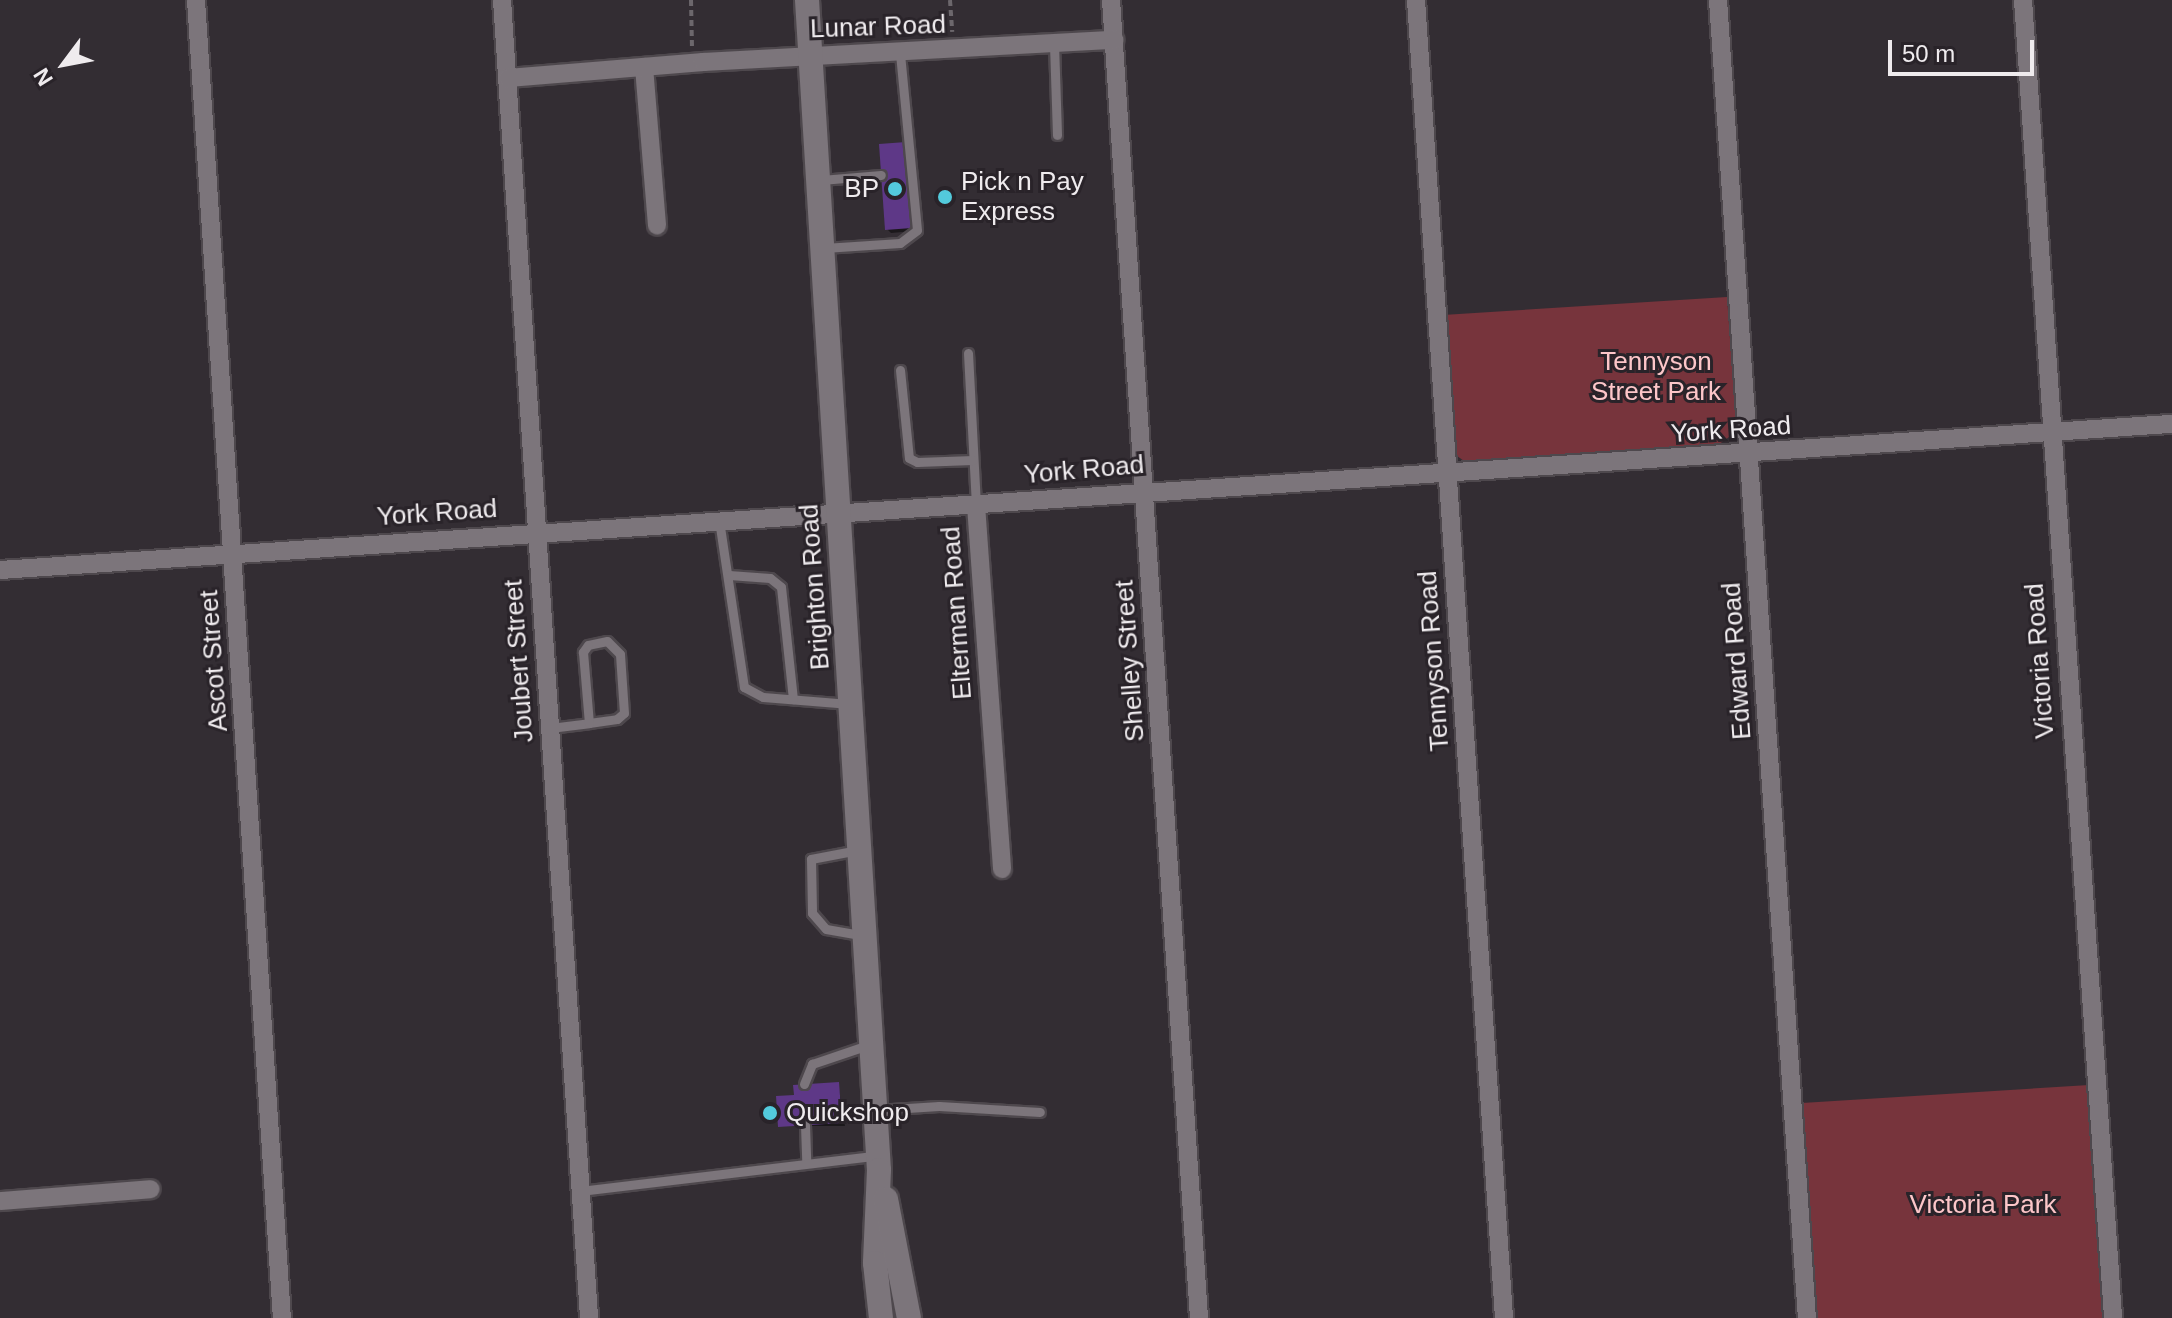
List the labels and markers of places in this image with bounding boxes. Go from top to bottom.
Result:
place label: Pick n Pay Express [961,166,1084,228]
place label: BP [844,173,879,205]
marker: BP [886,180,904,198]
marker: Pick n Pay Express [936,188,954,206]
place label: Quickshop [786,1097,909,1129]
marker: Quickshop [761,1104,779,1122]

